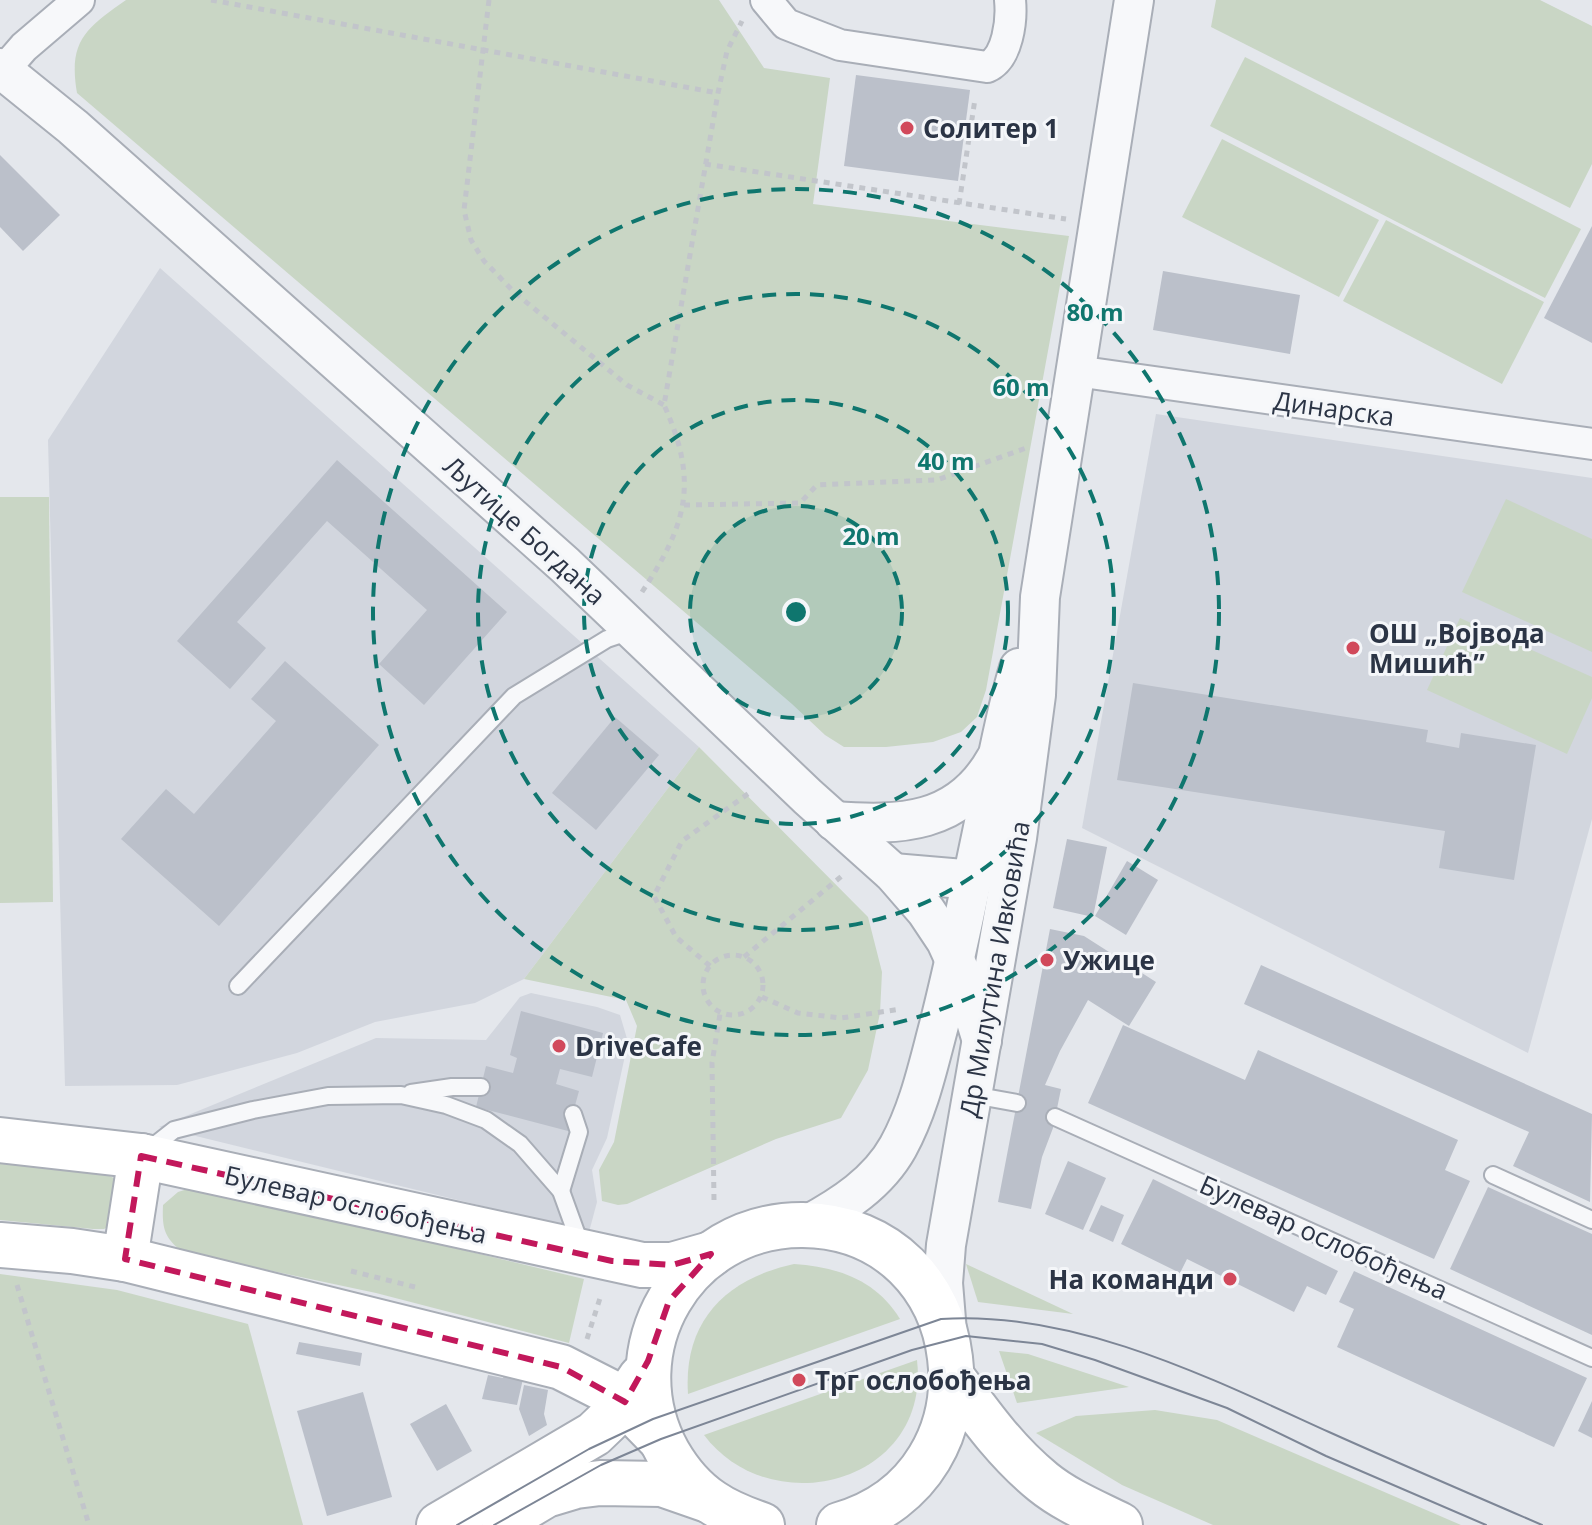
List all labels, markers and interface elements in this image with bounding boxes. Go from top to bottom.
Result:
place label: Солитер 1 [923,110,1059,146]
marker: Солитер 1 [898,119,916,137]
text: 80 m [1066,295,1124,328]
text: 60 m [992,370,1050,403]
street label: Динарска [1271,382,1397,434]
text: 40 m [917,444,975,477]
street label: Љутице Богдана [436,447,614,613]
text: 20 m [842,519,900,552]
centre of rings [782,598,810,626]
place label: ОШ „Војвода Мишић” [1369,615,1545,681]
marker: ОШ „Војвода Мишић” [1344,639,1362,657]
street label: Др Милутина Ивковића [950,818,1038,1120]
place label: Ужице [1063,942,1155,978]
marker: Ужице [1038,951,1056,969]
place label: DriveCafe [575,1028,702,1064]
marker: DriveCafe [550,1037,568,1055]
street label: Булевар ослобођења [221,1156,491,1252]
street label: Булевар ослобођења [1194,1166,1454,1308]
place label: На команди [1049,1261,1214,1297]
marker: На команди [1221,1270,1239,1288]
place label: Трг ослобођења [815,1362,1032,1398]
marker: Трг ослобођења [790,1371,808,1389]

